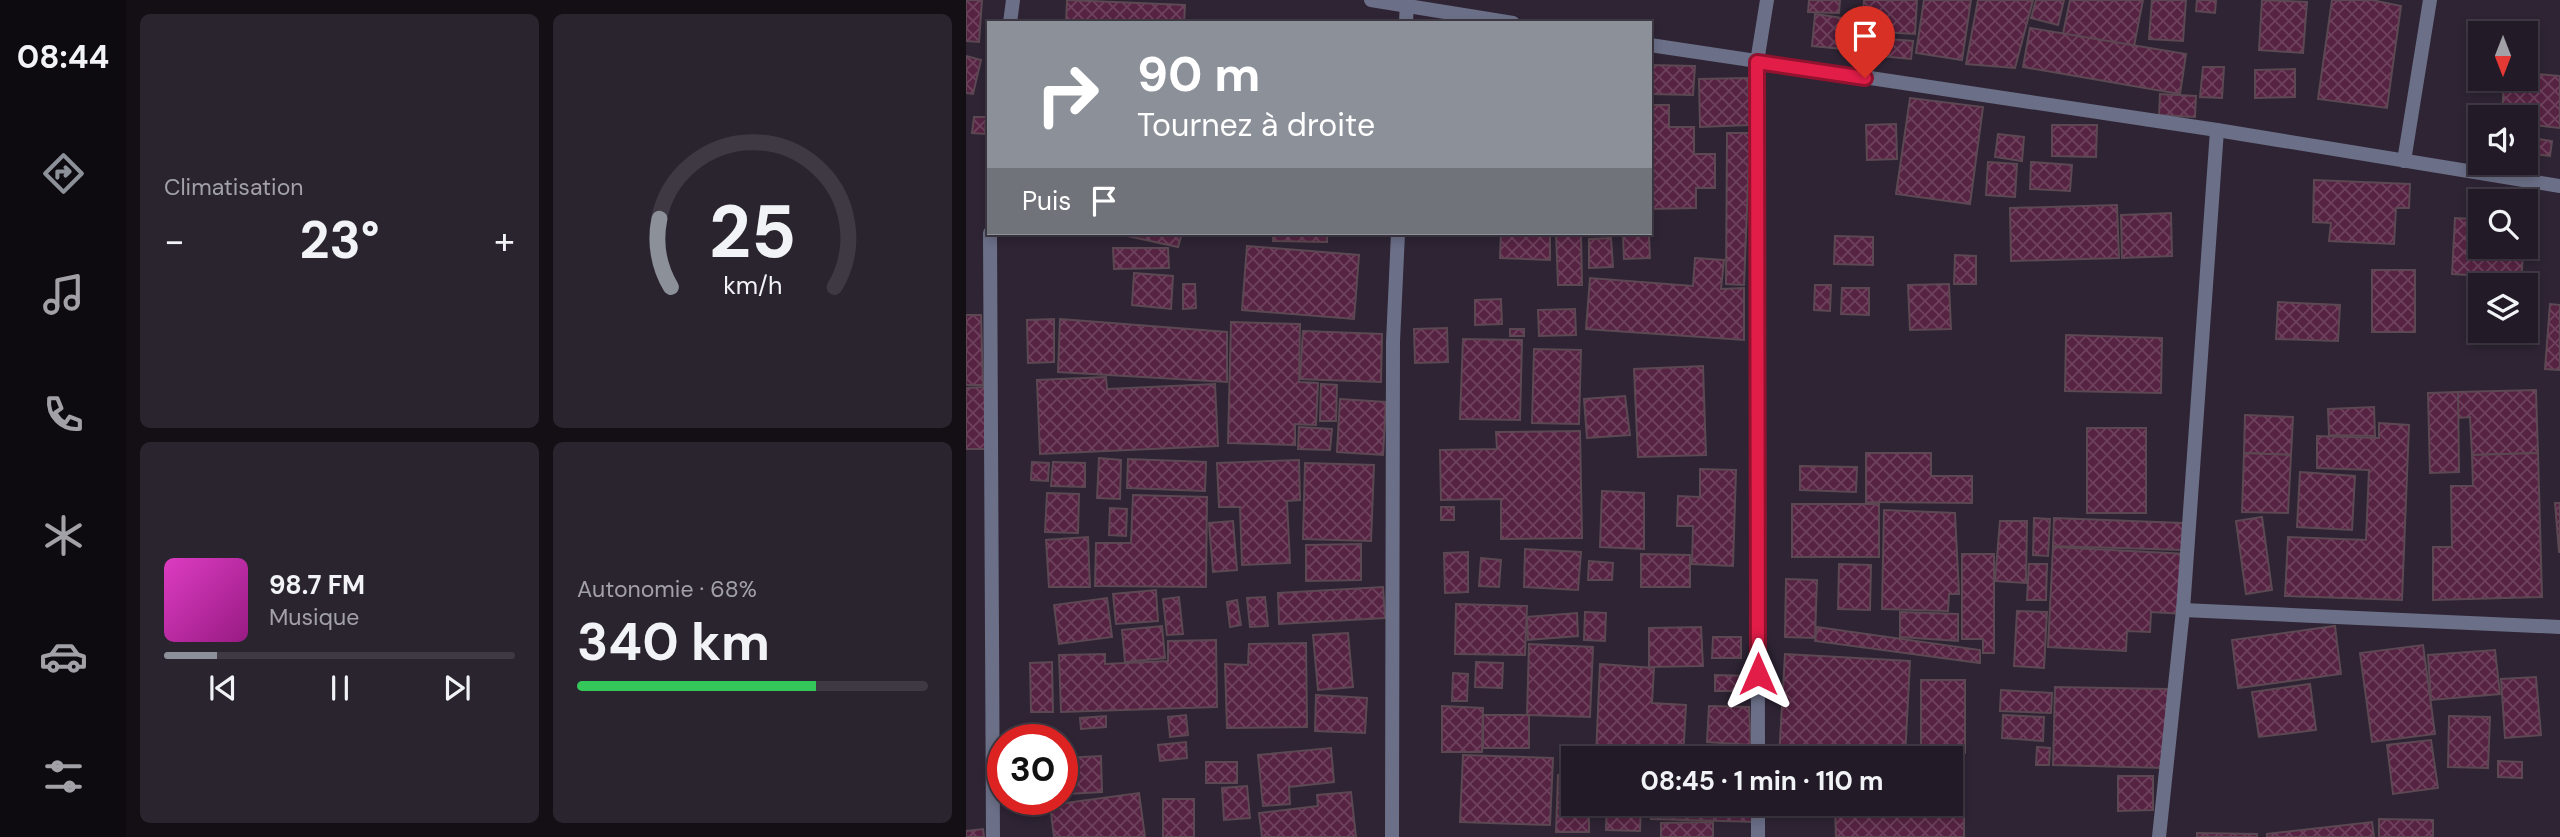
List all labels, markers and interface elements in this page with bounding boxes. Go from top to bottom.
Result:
pin [1835,6,1895,78]
icon: arrive [1846,17,1884,55]
north arrow [2468,21,2538,91]
map controls [2468,21,2538,343]
text: 08:44 [17,36,109,78]
text: 90 m [1137,42,1260,106]
icon: right [1022,49,1113,140]
text: Tournez à droite [1137,104,1375,146]
button: sound [2468,105,2538,175]
icon: directions [39,149,88,198]
text: Climatisation [164,172,303,202]
icon: arrive [1085,182,1123,220]
text: Puis [1022,184,1071,218]
text: 25 [709,185,796,280]
button: search [2468,189,2538,259]
text: 23° [299,206,380,274]
text: − [164,216,185,266]
text: + [494,216,515,266]
text: km/h [723,269,782,302]
icon: music [39,270,88,319]
button: layers [2468,273,2538,343]
icon: phone [39,390,88,439]
icon: climate [39,511,88,560]
text: 98.7 FM [269,568,365,602]
text: Autonomie · 68% [577,574,757,604]
text: Musique [269,602,359,632]
text: 340 km [577,608,770,676]
icon: car [39,632,88,681]
position arrow [1721,637,1795,711]
icon: previous [204,669,242,707]
icon: pause [321,669,359,707]
icon: next [438,669,476,707]
speed limit sign: 30 [987,724,1078,815]
icon: filters [39,752,88,801]
text: 08:45 · 1 min · 110 m [1641,764,1884,798]

